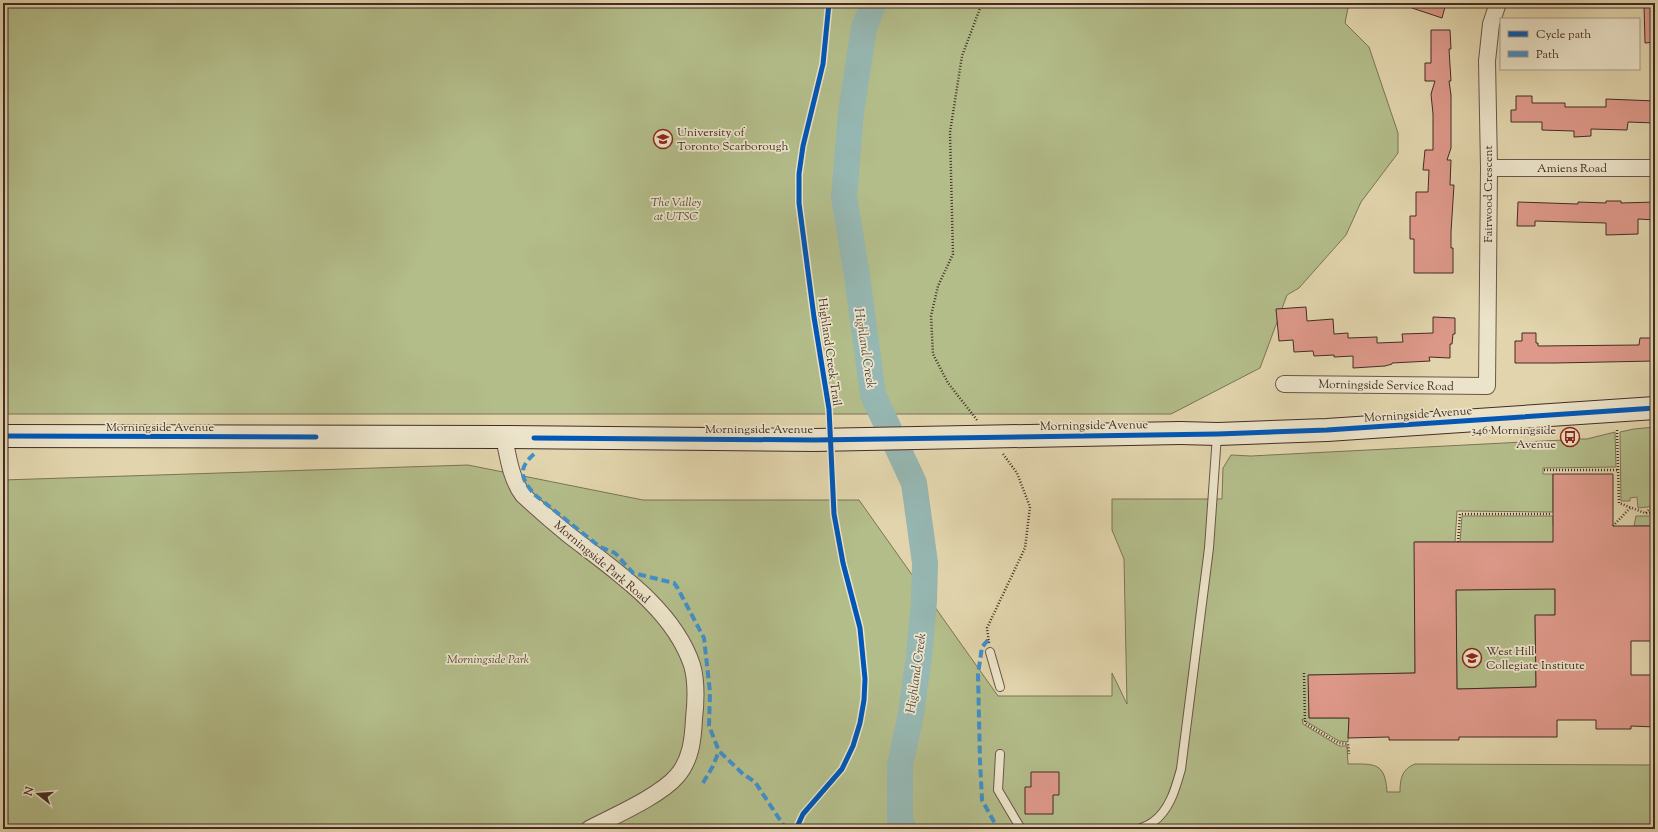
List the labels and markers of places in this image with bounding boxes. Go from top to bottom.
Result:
place label: University of Toronto Scarborough [677,124,789,156]
school or university icon: University of Toronto Scarborough [652,128,674,150]
place label: 346 Morningside Avenue [1471,422,1556,454]
bus stop icon: 346 Morningside Avenue [1559,426,1581,448]
place label: West Hill Collegiate Institute [1486,643,1585,675]
school or university icon: West Hill Collegiate Institute [1461,647,1483,669]

